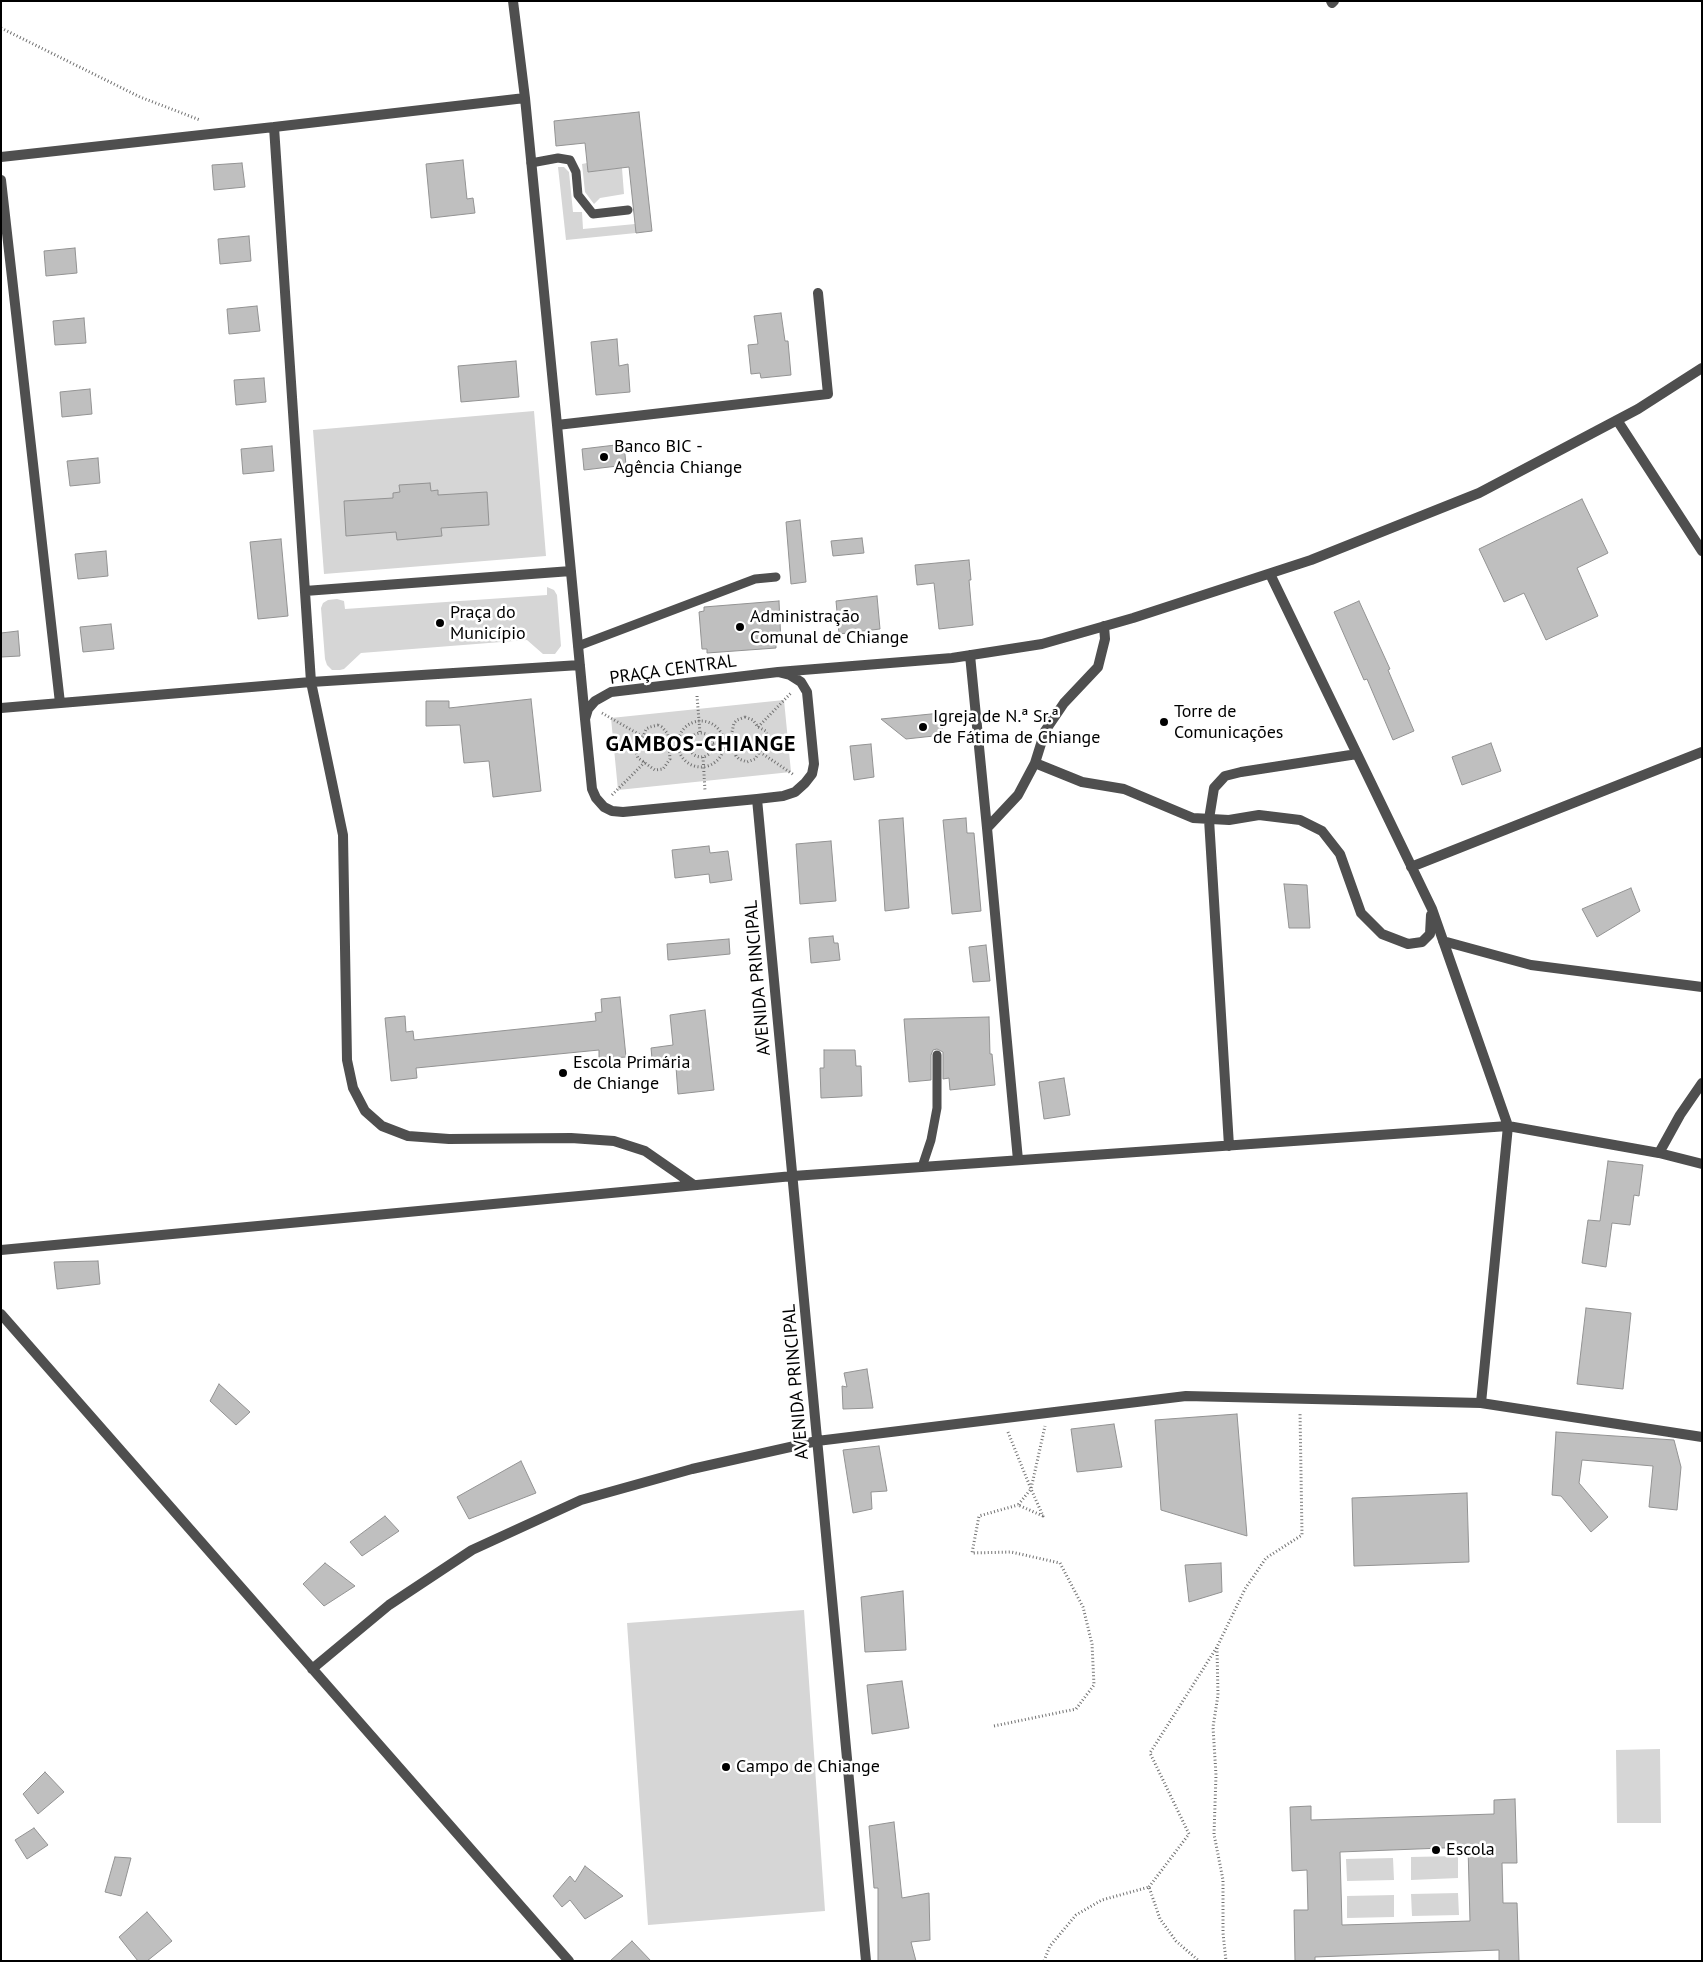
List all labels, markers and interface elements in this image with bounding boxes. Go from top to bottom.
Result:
place label: Banco BIC - Agência Chiange [614,436,742,478]
marker: Banco BIC - Agência Chiange [598,451,610,463]
place label: Praça do Município [450,602,526,644]
place label: Administração Comunal de Chiange [750,606,909,649]
marker: Praça do Município [434,617,446,629]
marker: Administração Comunal de Chiange [734,621,746,633]
street label: PRAÇA CENTRAL [608,650,738,690]
place label: Torre de Comunicações [1174,701,1283,744]
place label: Igreja de N.ª Sr.ª de Fátima de Chiange [933,706,1100,749]
marker: Torre de Comunicações [1158,716,1170,728]
marker: Igreja de N.ª Sr.ª de Fátima de Chiange [917,721,929,733]
district label: GAMBOS-CHIANGE [604,732,798,758]
street label: AVENIDA PRINCIPAL [740,899,776,1057]
place label: Escola Primária de Chiange [573,1052,690,1094]
marker: Escola Primária de Chiange [557,1067,569,1079]
street label: AVENIDA PRINCIPAL [778,1303,814,1461]
place label: Campo de Chiange [736,1756,880,1778]
marker: Campo de Chiange [720,1761,732,1773]
place label: Escola [1446,1839,1495,1861]
marker: Escola [1430,1844,1442,1856]

